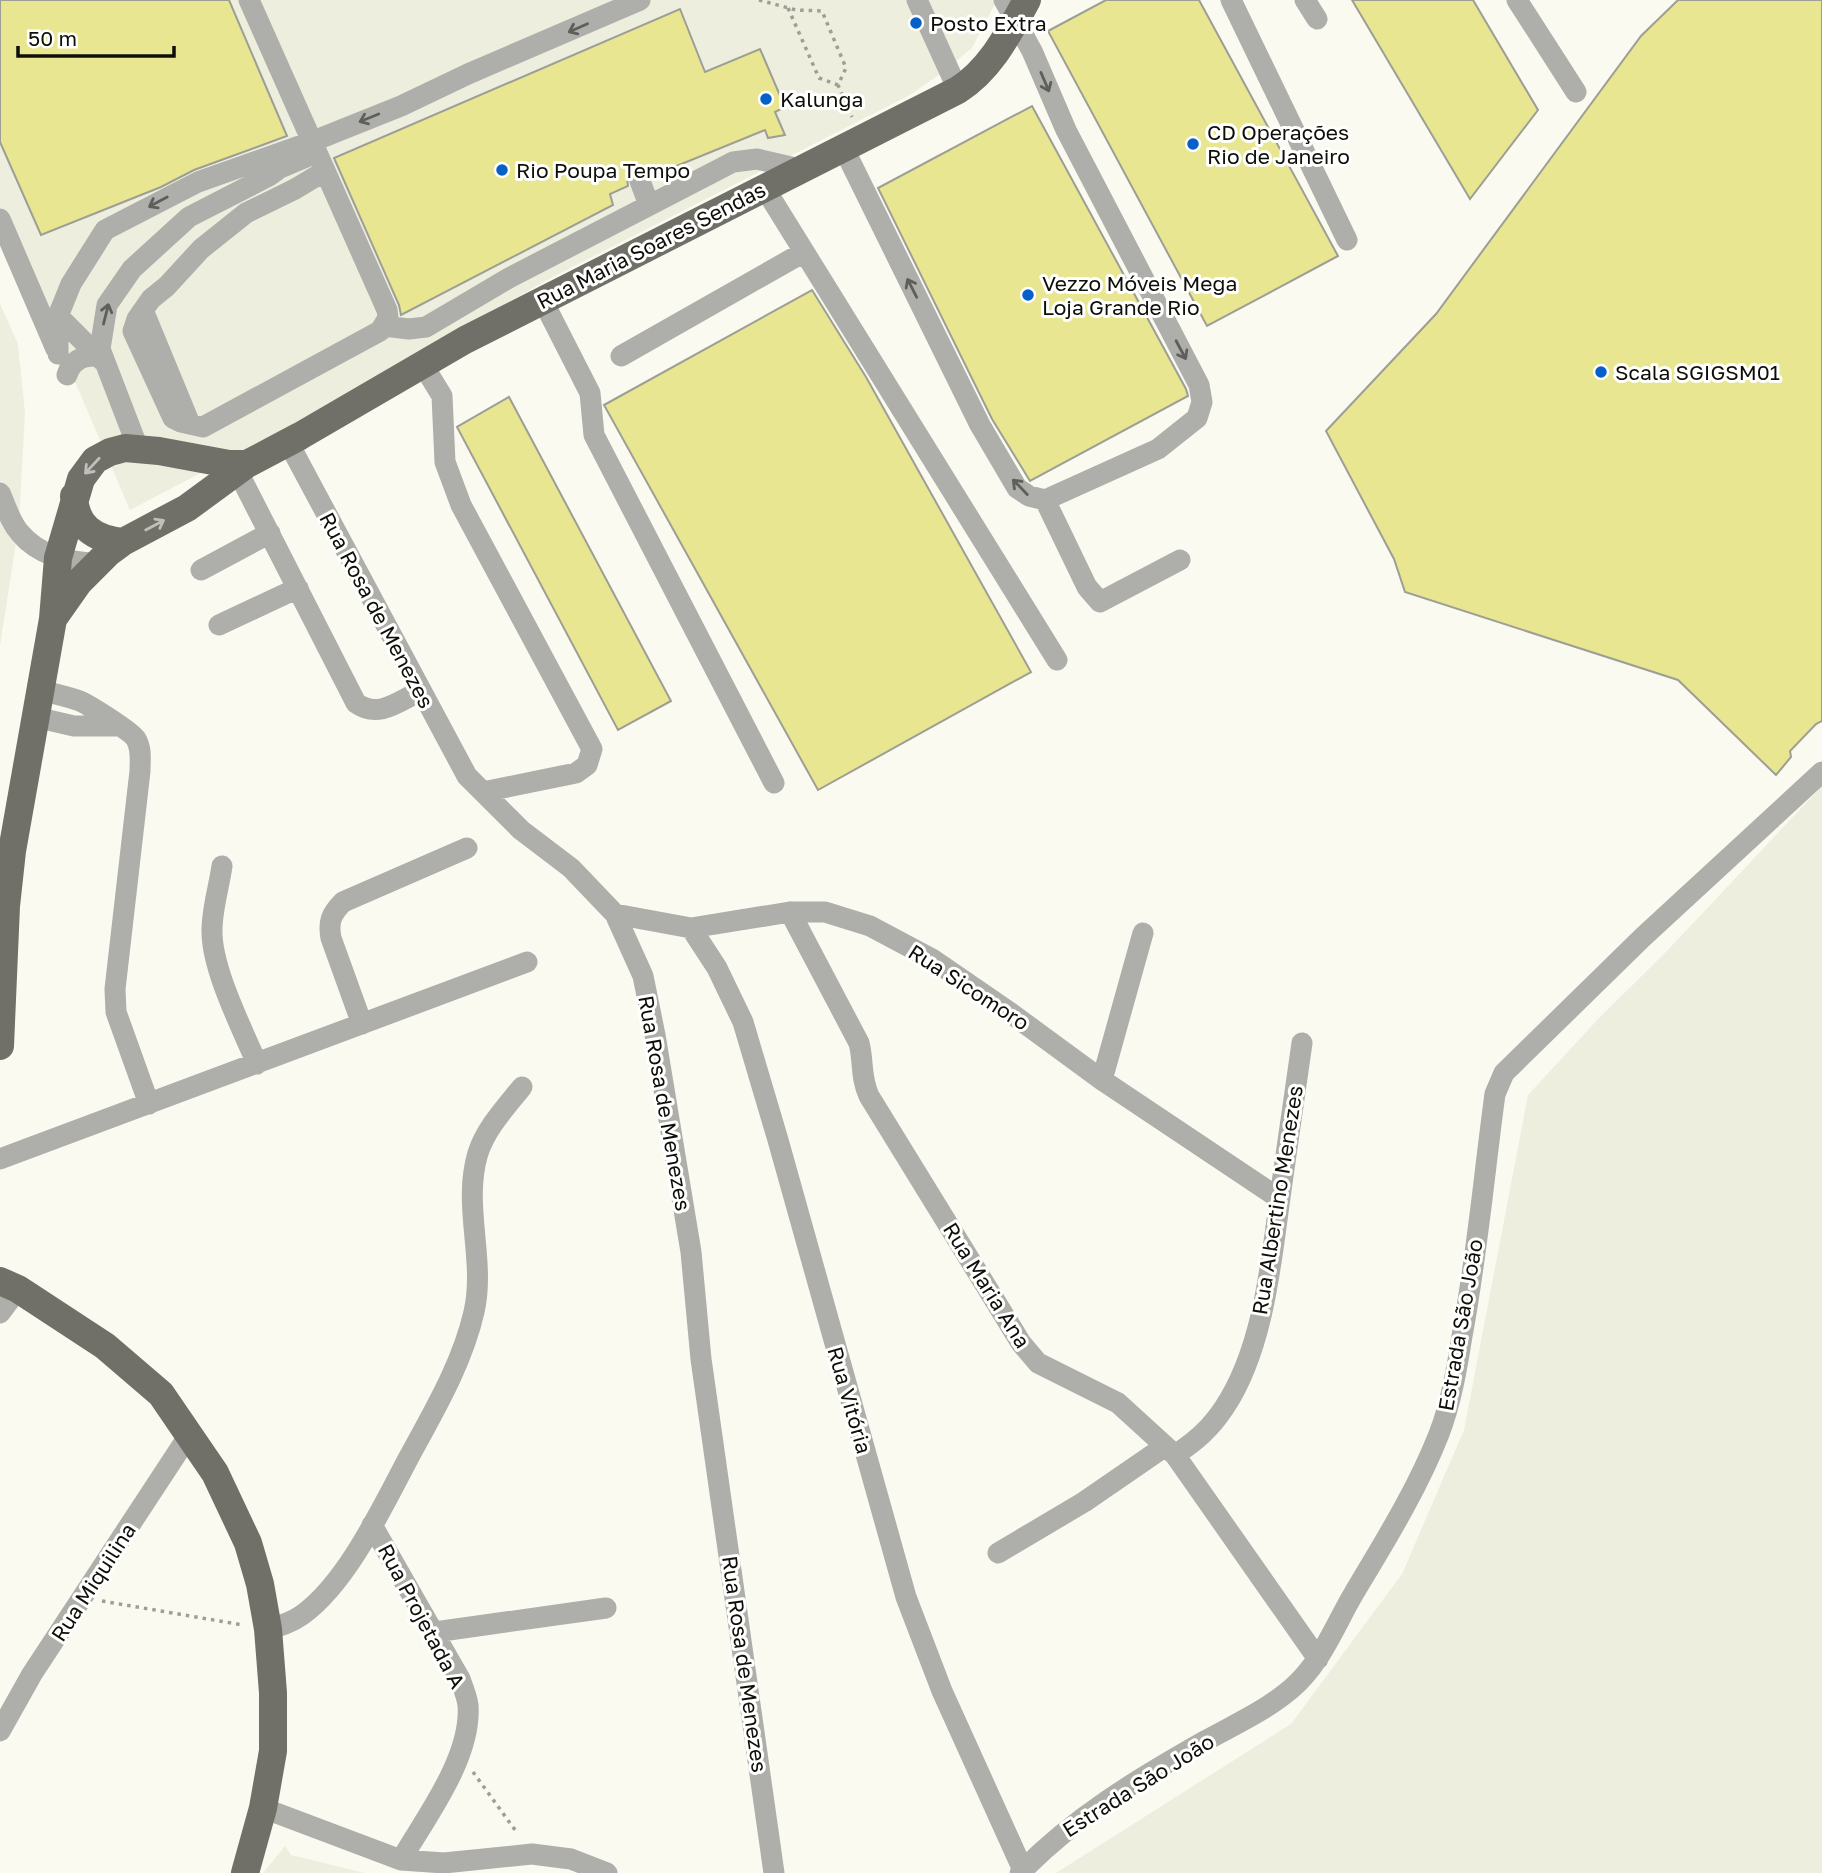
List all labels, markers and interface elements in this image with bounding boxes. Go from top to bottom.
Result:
place label: Posto Extra [930,10,1047,36]
scale bar [18,14,173,58]
marker: Posto Extra [908,15,924,31]
one-way arrow [567,22,589,35]
text: 50 m [28,25,77,51]
one-way arrow [1040,70,1053,92]
place label: Kalunga [780,86,863,112]
marker: Kalunga [758,91,774,107]
one-way arrow [359,113,380,126]
place label: CD Operações Rio de Janeiro [1207,119,1350,169]
marker: CD Operações Rio de Janeiro [1185,136,1201,152]
place label: Rio Poupa Tempo [516,157,690,183]
marker: Rio Poupa Tempo [494,162,510,178]
street label: Rua Maria Soares Sendas [532,176,770,314]
one-way arrow [148,196,169,209]
place label: Vezzo Móveis Mega Loja Grande Rio [1042,270,1237,320]
one-way arrow [905,278,919,299]
marker: Vezzo Móveis Mega Loja Grande Rio [1020,287,1036,303]
one-way arrow [100,304,113,326]
one-way arrow [1174,340,1188,360]
place label: Scala SGIGSM01 [1615,359,1780,385]
marker: Scala SGIGSM01 [1593,364,1609,380]
one-way arrow [83,457,100,474]
one-way arrow [1012,479,1029,497]
street label: Rua Rosa de Menezes [314,508,440,712]
one-way arrow [144,518,165,531]
street label: Rua Sicomoro [904,938,1034,1036]
street label: Rua Rosa de Menezes [633,993,697,1213]
street label: Rua Albertino Menezes [1246,1083,1308,1317]
street label: Rua Maria Ana [938,1217,1036,1353]
street label: Estrada São João [1432,1237,1488,1413]
street label: Rua Vitória [822,1344,878,1456]
street label: Rua Miquilina [45,1518,141,1646]
street label: Rua Projetada A [373,1539,471,1693]
street label: Rua Rosa de Menezes [717,1554,773,1774]
street label: Estrada São João [1057,1728,1219,1842]

